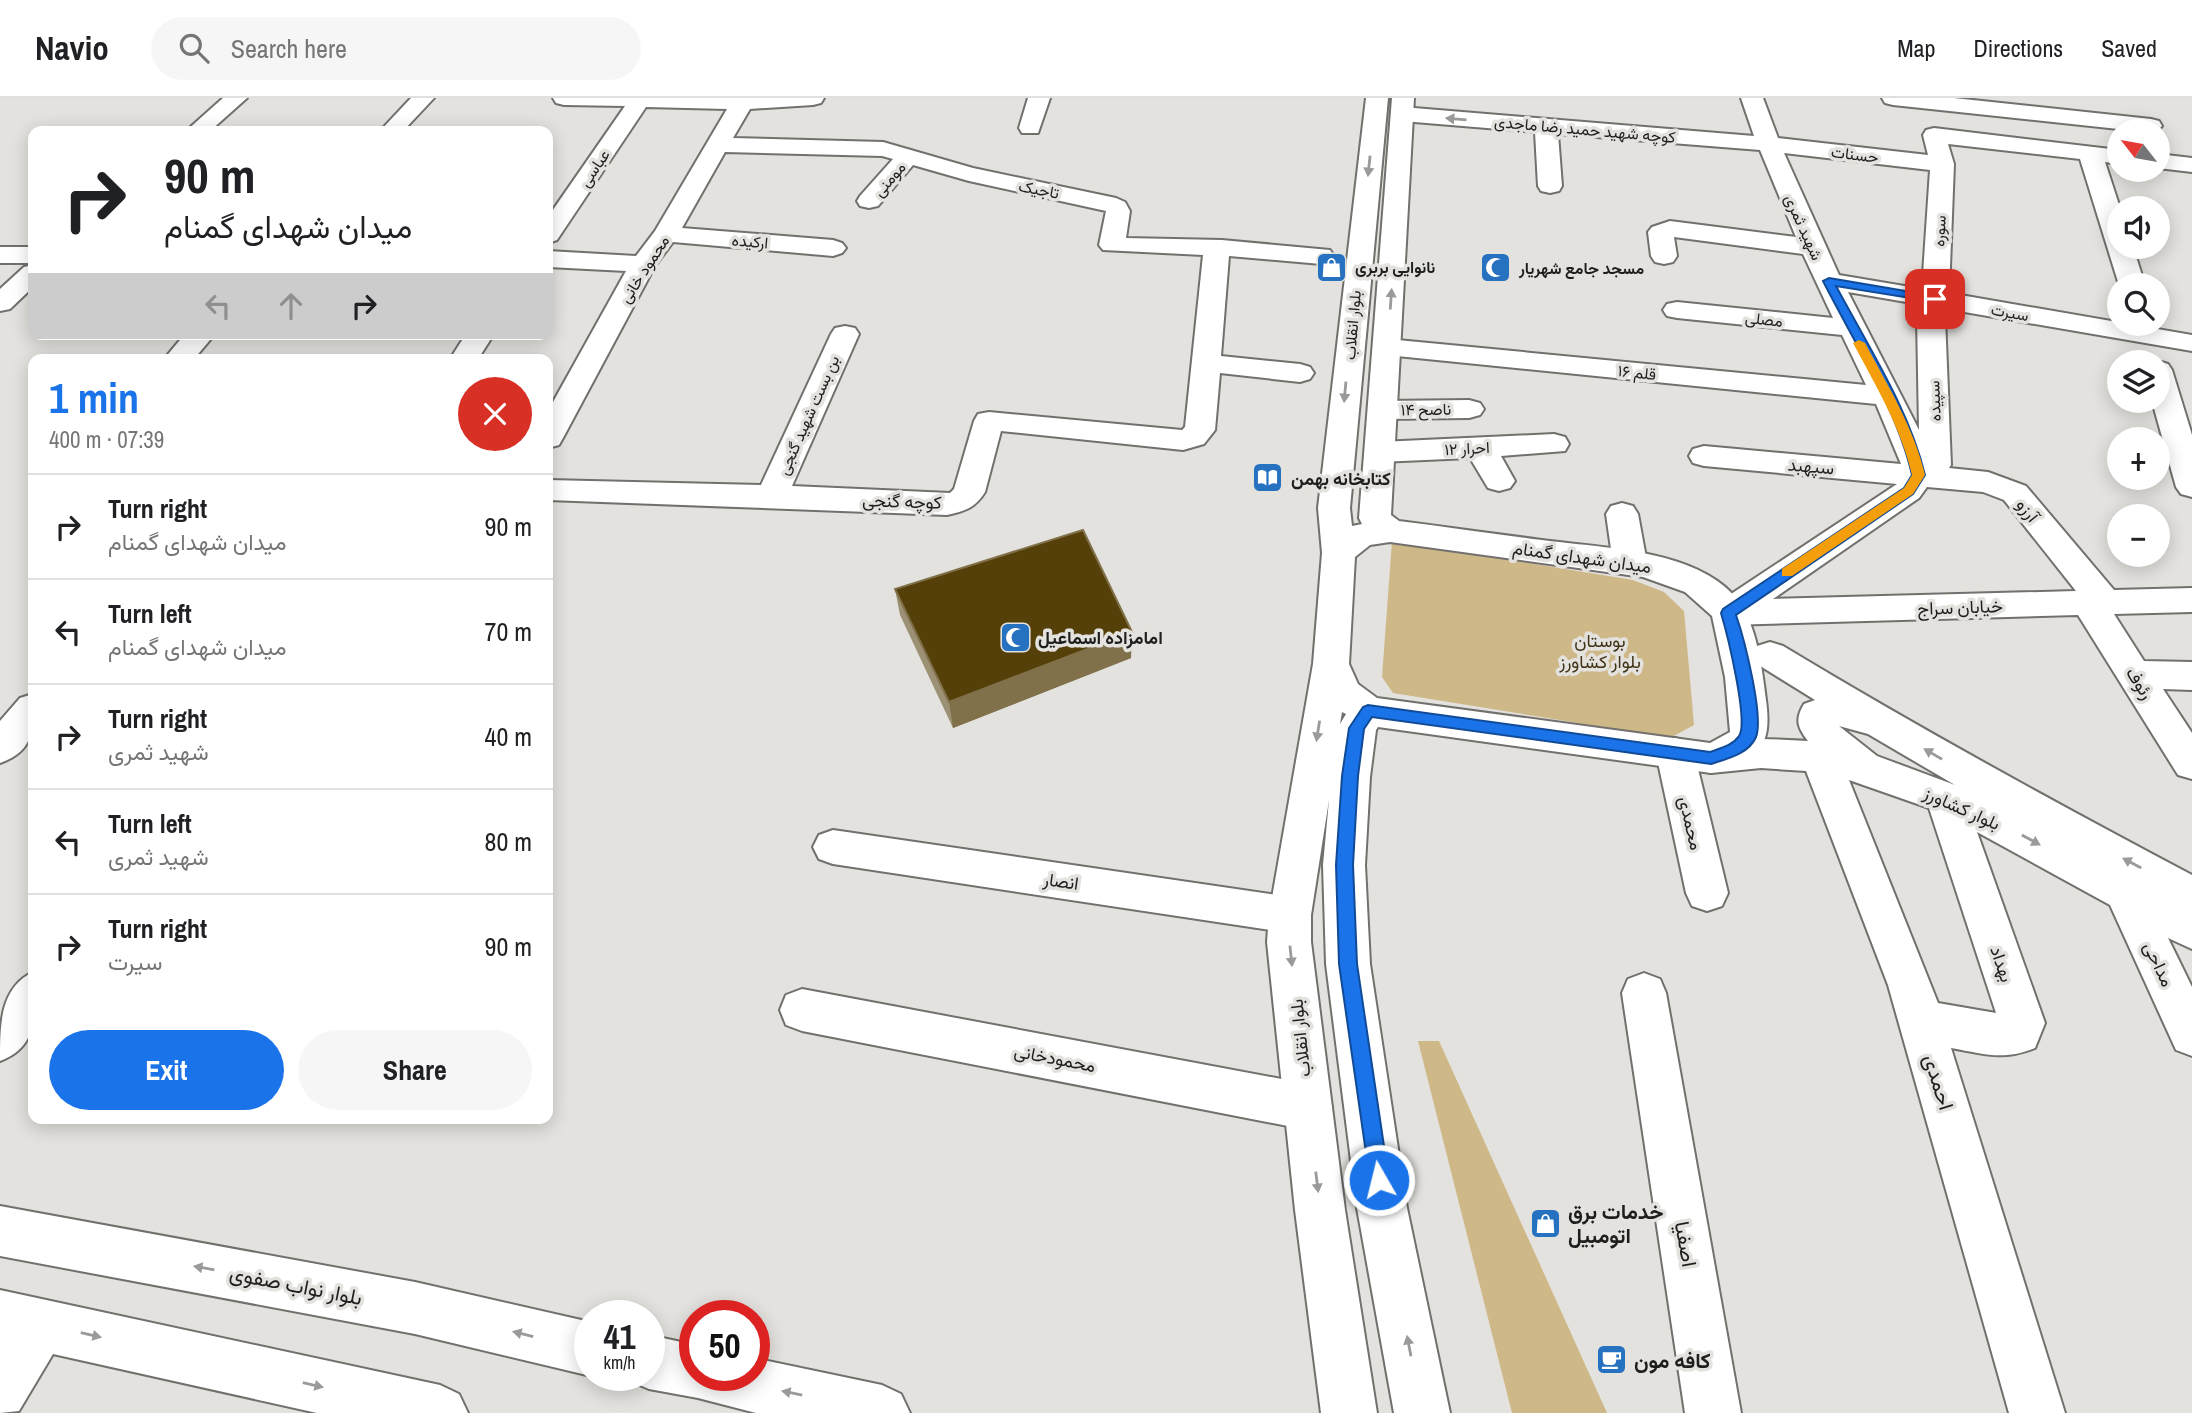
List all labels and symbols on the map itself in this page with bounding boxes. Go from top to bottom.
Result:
street label: کوچه شهید حمید رضا ماجدی [1493,110,1677,149]
one-way arrow [1444,113,1466,124]
north arrow [2107,119,2170,182]
street label: حسنات [1830,140,1880,168]
street label: عباسی [573,145,615,191]
one-way arrow [1363,155,1374,177]
street label: مومنی [868,157,910,201]
street label: تاجیک [1017,174,1061,204]
street label: شهید ثمری [1780,191,1828,263]
street label: سوره [1927,215,1951,247]
street label: ارکیده [731,228,769,254]
street label: محمود خانی [614,231,674,307]
shop icon: نانوایی بربری [1315,250,1349,284]
mosque icon: مسجد جامع شهریار [1479,251,1513,285]
place label: نانوایی بربری [1355,256,1436,278]
place label: مسجد جامع شهریار [1518,257,1645,280]
pin [1905,269,1965,329]
one-way arrow [1385,288,1396,310]
street label: بلوار انقلاب [1338,289,1366,361]
street label: سیرت [1989,298,2031,326]
street label: مصلی [1744,306,1784,332]
street label: بن بست شهید گنجی [772,352,844,478]
street label: قلم ۱۶ [1617,359,1657,385]
street label: سپیده [1922,380,1947,422]
one-way arrow [1340,381,1351,403]
street label: ناصح ۱۴ [1401,398,1451,421]
street label: احرار ۱۲ [1444,436,1490,460]
street label: سپهبد [1787,452,1835,480]
library icon: کتابخانه بهمن [1251,461,1285,495]
place label: کتابخانه بهمن [1291,466,1391,491]
street label: کوچه گنجی [862,487,942,515]
street label: آرزو [2011,493,2046,529]
street label: میدان شهدای گمنام [1511,535,1653,579]
street label: خیابان سراج [1917,593,2003,621]
mosque icon: امامزاده اسماعیل [998,620,1032,654]
place label: امامزاده اسماعیل [1038,625,1163,650]
park label: بوستان بلوار کشاورز [1558,628,1641,674]
street label: رئوف [2120,662,2160,704]
one-way arrow [1312,720,1323,742]
one-way arrow [1923,748,1942,760]
street label: بلوار کشاورز [1919,780,2004,836]
street label: محمدی [1673,794,1709,852]
one-way arrow [2022,834,2041,846]
one-way arrow [2122,858,2142,869]
street label: انصار [1041,866,1080,896]
street label: مداحی [2138,937,2180,991]
street label: بهداد [1984,943,2020,985]
one-way arrow [1286,945,1297,967]
street label: بلوار انقلاب [1283,998,1317,1078]
street label: محمودخانی [1012,1038,1098,1078]
street label: احمدی [1917,1051,1961,1113]
position arrow [1342,1143,1416,1217]
one-way arrow [1311,1171,1322,1193]
place label: خدمات برق اتومبیل [1568,1197,1663,1250]
shop icon: خدمات برق اتومبیل [1528,1206,1562,1240]
street label: اصفیا [1668,1219,1704,1269]
street label: بلوار نواب صفوی [227,1258,365,1312]
one-way arrow [193,1262,215,1273]
speed limit sign: 50 [679,1300,770,1391]
one-way arrow [512,1328,534,1339]
one-way arrow [80,1330,102,1341]
one-way arrow [1403,1335,1414,1357]
cafe icon: کافه مون [1594,1343,1628,1377]
place label: کافه مون [1634,1346,1711,1375]
one-way arrow [302,1379,324,1390]
one-way arrow [781,1388,803,1399]

